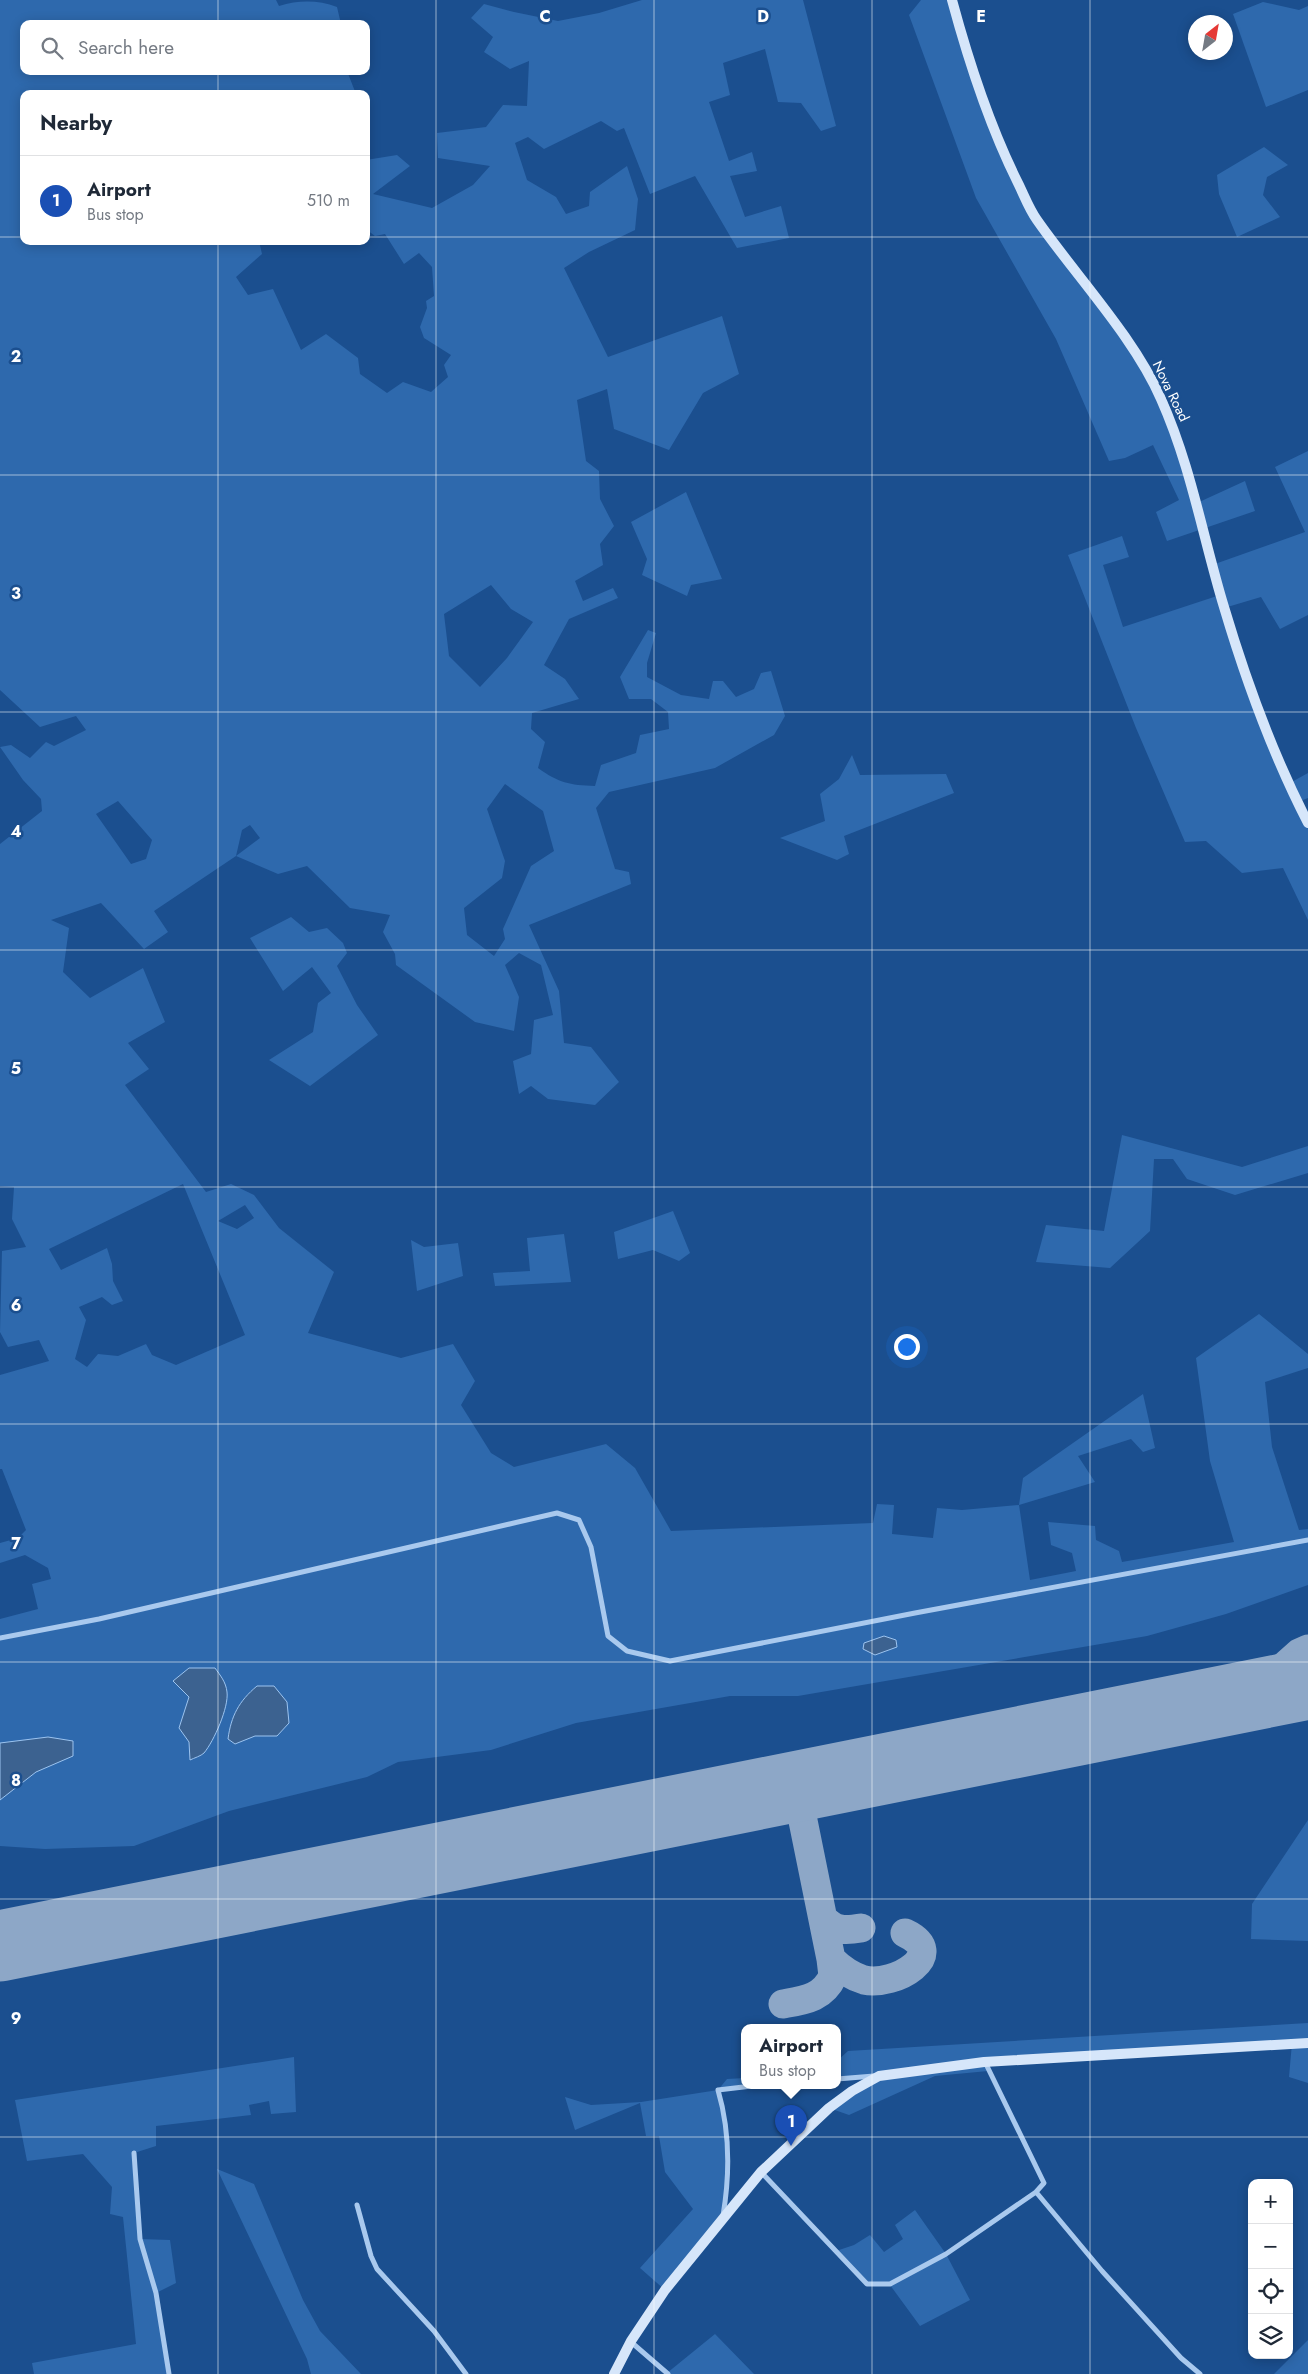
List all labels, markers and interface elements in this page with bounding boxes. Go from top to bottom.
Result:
text: C [539,5,551,28]
text: D [757,5,769,28]
text: E [976,5,986,28]
north arrow [1188,15,1233,60]
search box [20,20,370,75]
icon: search [38,34,66,62]
text: Search here [78,34,174,61]
text: Nearby [40,108,112,138]
text: Airport [87,176,151,203]
text: 1 [52,189,60,212]
text: 510 m [307,189,350,212]
text: Bus stop [87,203,144,226]
text: 2 [11,345,21,368]
street label: Nova Road [1148,357,1194,425]
text: 3 [11,582,21,605]
text: 4 [10,820,22,843]
text: 5 [11,1057,21,1080]
text: 6 [11,1294,21,1317]
your location [894,1334,920,1360]
text: 7 [11,1532,21,1555]
text: 8 [11,1769,21,1792]
text: 9 [11,2007,21,2030]
popup [741,2024,841,2089]
text: Airport [759,2032,823,2059]
text: Bus stop [759,2059,816,2082]
pin: 1 [775,2105,807,2146]
map controls [1248,2179,1293,2359]
button: + [1248,2179,1293,2224]
button: − [1248,2224,1293,2269]
button: locate [1248,2269,1293,2314]
button: layers [1248,2314,1293,2359]

